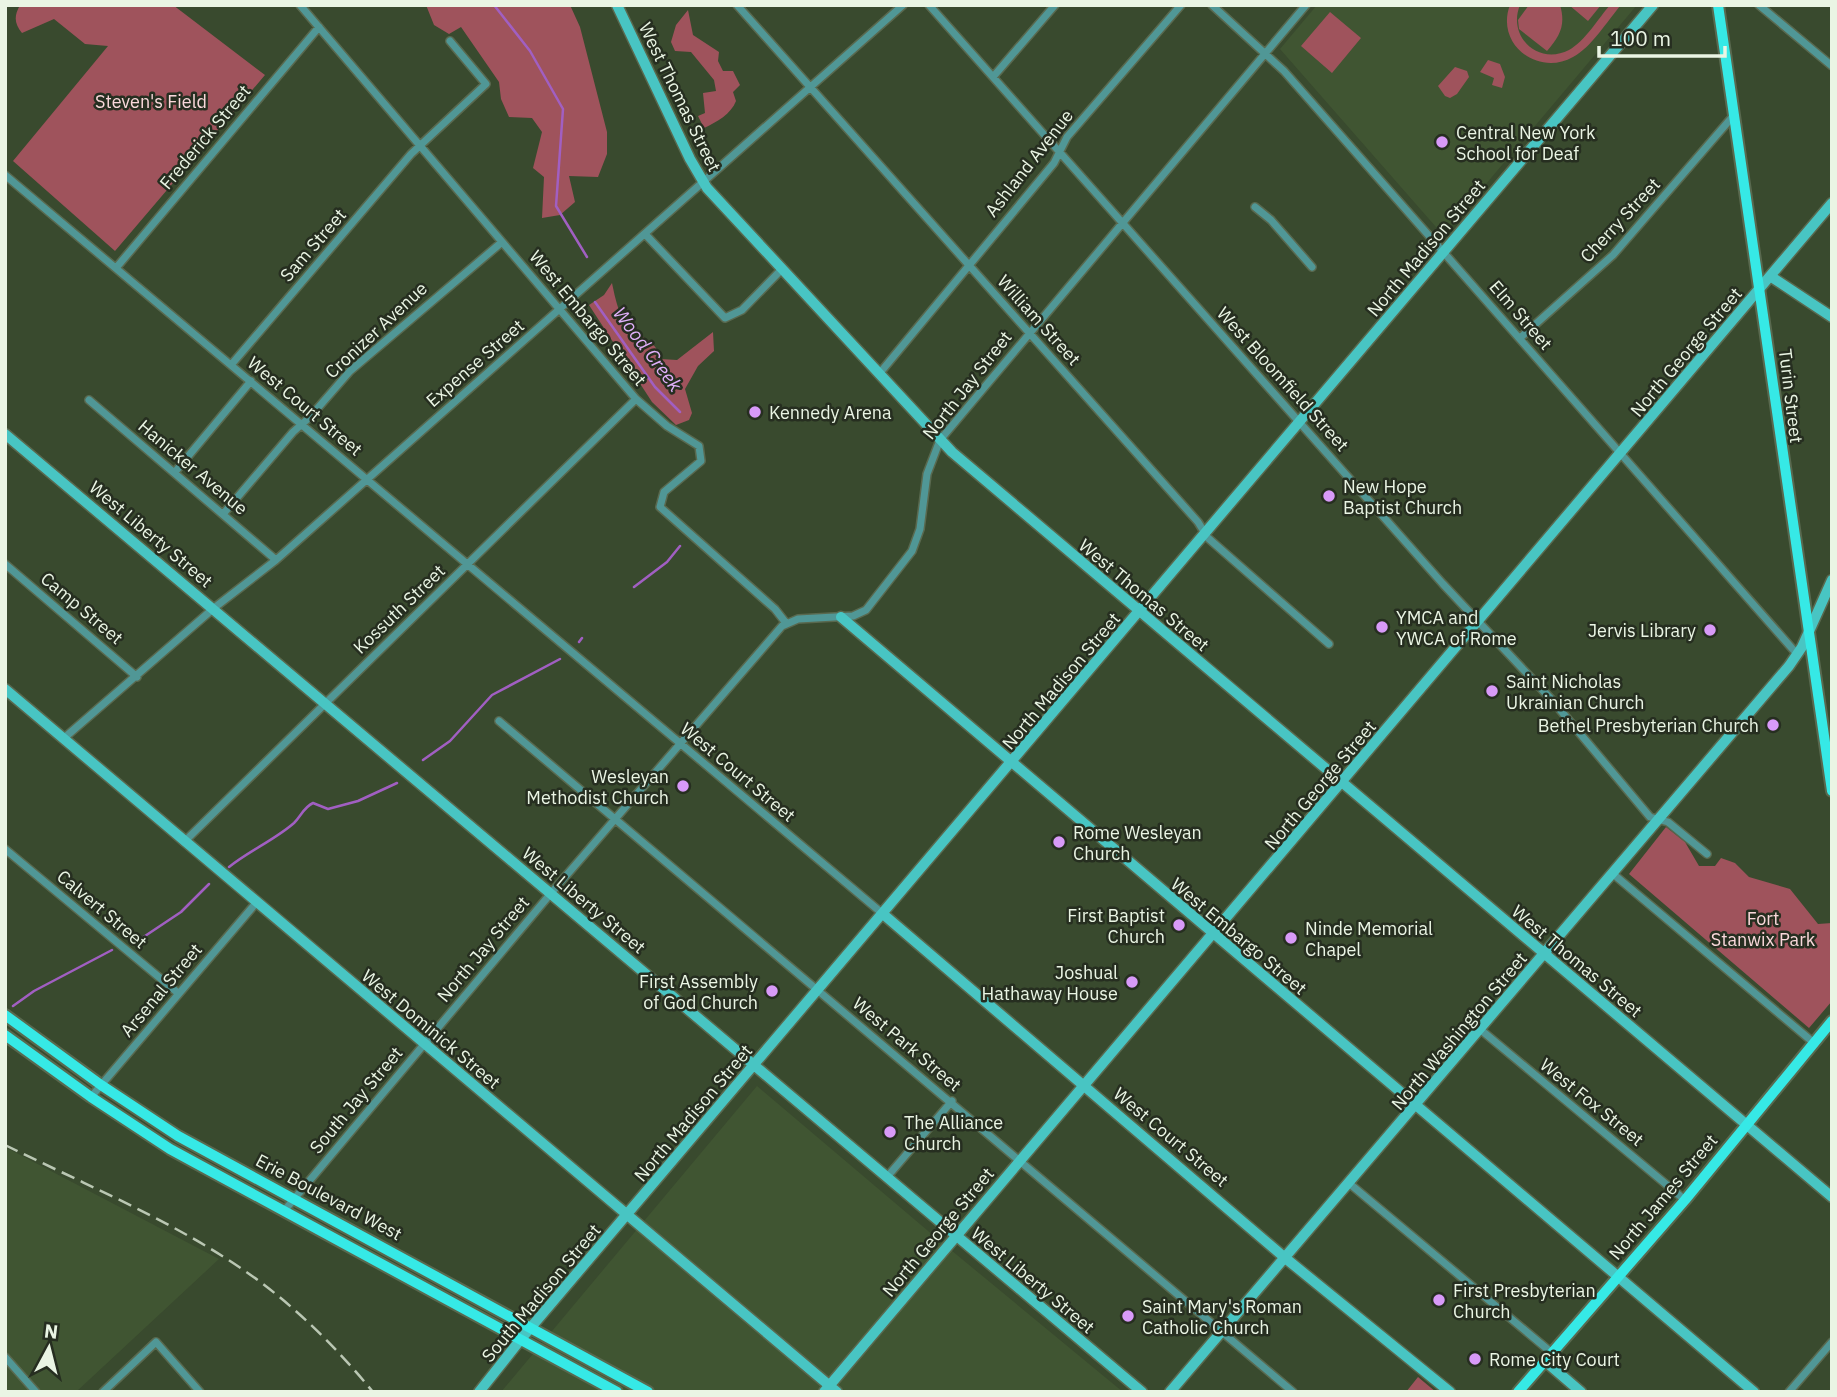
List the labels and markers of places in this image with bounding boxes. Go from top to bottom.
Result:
place label: Central New York School for Deaf [1456,121,1596,165]
marker: Central New York School for Deaf [1434,134,1450,150]
place label: Kennedy Arena [769,401,892,424]
marker: Kennedy Arena [747,404,763,420]
place label: New Hope Baptist Church [1343,475,1462,519]
marker: New Hope Baptist Church [1321,488,1337,504]
place label: YMCA and YWCA of Rome [1396,606,1517,650]
marker: YMCA and YWCA of Rome [1374,619,1390,635]
place label: Jervis Library [1588,619,1696,642]
marker: Jervis Library [1702,622,1718,638]
place label: Saint Nicholas Ukrainian Church [1506,670,1645,714]
marker: Saint Nicholas Ukrainian Church [1484,683,1500,699]
place label: Bethel Presbyterian Church [1538,714,1759,737]
marker: Bethel Presbyterian Church [1765,717,1781,733]
place label: Wesleyan Methodist Church [526,765,669,809]
marker: Wesleyan Methodist Church [675,778,691,794]
place label: Rome Wesleyan Church [1073,821,1202,865]
marker: Rome Wesleyan Church [1051,834,1067,850]
place label: First Baptist Church [1067,904,1165,948]
marker: First Baptist Church [1171,917,1187,933]
place label: Ninde Memorial Chapel [1305,917,1433,961]
marker: Ninde Memorial Chapel [1283,930,1299,946]
place label: Joshual Hathaway House [981,961,1118,1005]
place label: First Assembly of God Church [639,970,758,1014]
marker: Joshual Hathaway House [1124,974,1140,990]
marker: First Assembly of God Church [764,983,780,999]
place label: The Alliance Church [904,1111,1003,1155]
marker: The Alliance Church [882,1124,898,1140]
place label: First Presbyterian Church [1453,1279,1596,1323]
marker: First Presbyterian Church [1431,1292,1447,1308]
place label: Saint Mary's Roman Catholic Church [1142,1295,1302,1339]
marker: Saint Mary's Roman Catholic Church [1120,1308,1136,1324]
place label: Rome City Court [1489,1348,1620,1371]
marker: Rome City Court [1467,1351,1483,1367]

